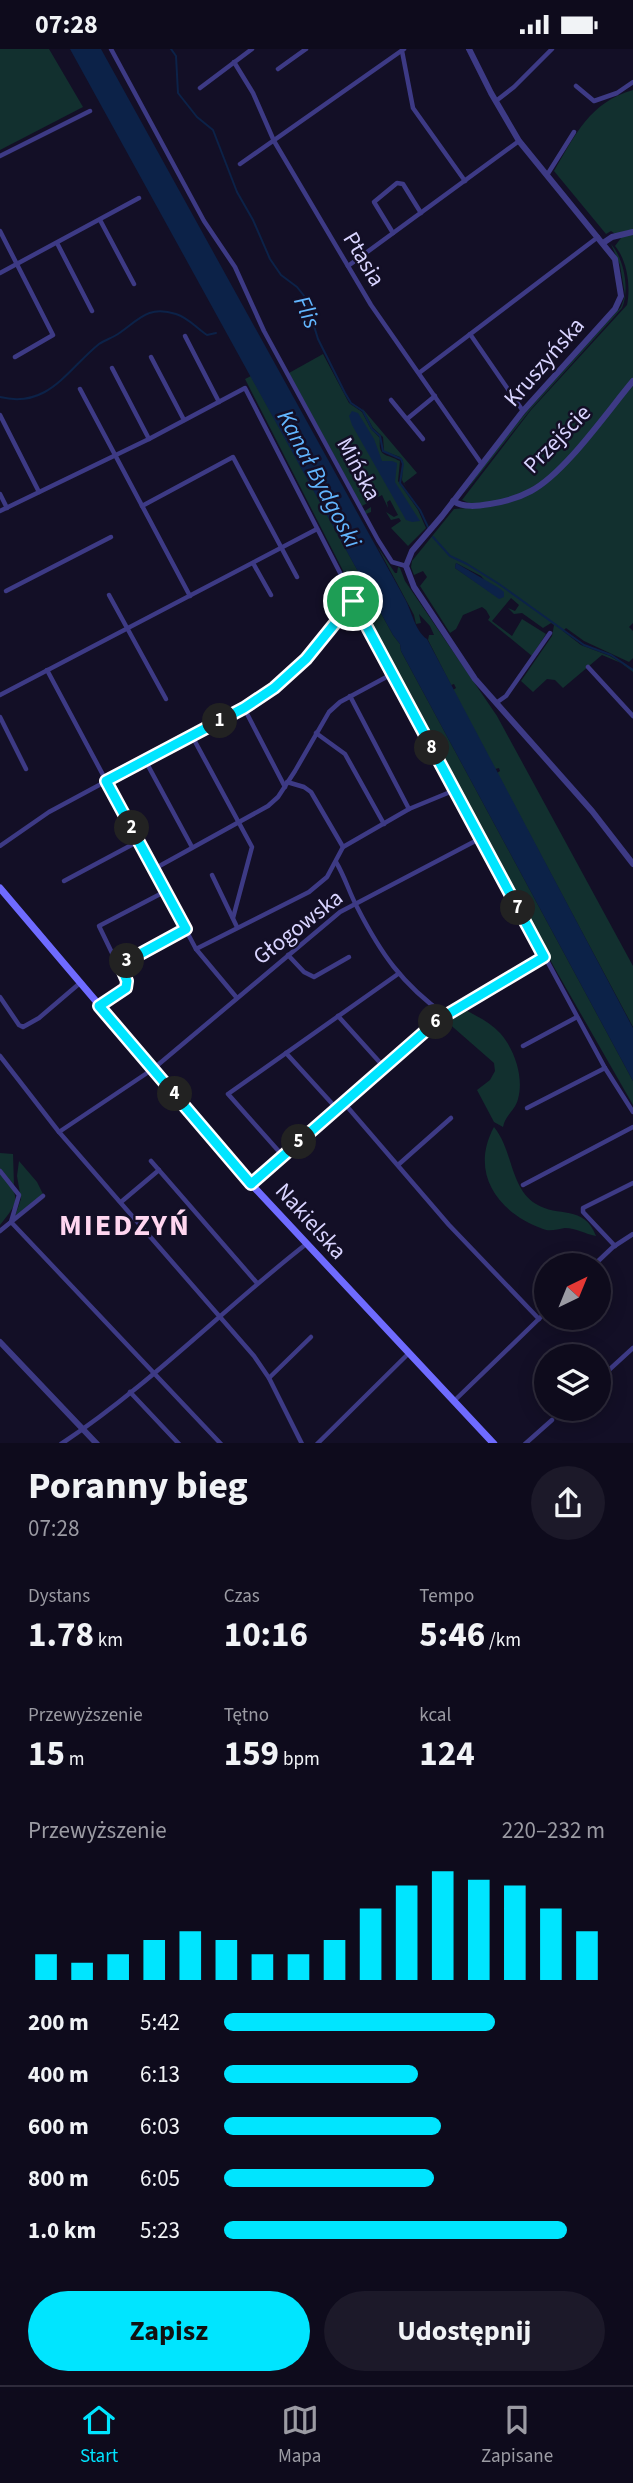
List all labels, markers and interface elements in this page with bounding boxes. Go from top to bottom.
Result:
text: 07:28 [35,6,98,43]
street label: Ptasia [335,225,393,293]
water label: Flis [284,290,330,334]
street label: Kruszyńska [496,310,592,414]
street label: Przejście [516,397,598,481]
water label: Kanał Bydgoski [268,404,370,555]
street label: Mińska [329,432,389,506]
pin [323,571,383,631]
icon: arrive [334,582,372,620]
pin: 1 [202,703,238,739]
text: 1 [214,707,225,734]
pin: 8 [414,731,450,765]
text: 8 [426,734,437,761]
pin: 2 [114,811,150,845]
text: 2 [126,814,137,841]
street label: Głogowska [246,881,350,973]
pin: 7 [500,891,536,925]
text: 7 [512,894,523,921]
pin: 3 [110,943,144,979]
text: 3 [121,947,132,974]
pin: 6 [418,1005,453,1039]
text: 6 [430,1008,441,1035]
pin: 4 [158,1077,192,1111]
text: 4 [169,1080,180,1107]
pin: 5 [282,1125,316,1159]
text: 5 [293,1128,304,1155]
street label: Nakielska [268,1175,354,1267]
district label: MIEDZYŃ [59,1204,191,1247]
north arrow [534,1253,611,1330]
map controls [534,1253,611,1421]
button: layers [534,1344,611,1421]
text: Poranny bieg [28,1459,248,1513]
button: share [531,1466,605,1540]
text: 07:28 [28,1512,79,1545]
text: Dystans [28,1583,90,1610]
text: Czas [224,1583,260,1610]
text: Tempo [419,1583,474,1610]
text: 1.78 [28,1610,94,1660]
text: 10:16 [224,1610,308,1660]
text: 5:46 [419,1610,485,1660]
text: km [94,1627,123,1654]
text: /km [485,1627,521,1654]
text: Przewyższenie [28,1702,143,1729]
text: Tętno [224,1702,269,1729]
text: kcal [419,1702,451,1729]
text: 15 [28,1729,65,1779]
text: 159 [224,1729,279,1779]
text: 124 [419,1729,475,1779]
text: m [65,1746,85,1773]
text: bpm [279,1746,320,1773]
text: Przewyższenie [28,1814,167,1847]
text: 220–232 m [502,1814,605,1847]
text: 200 m [28,2006,89,2039]
text: 5:42 [140,2006,180,2039]
text: 400 m [28,2058,89,2091]
text: 6:13 [140,2058,180,2091]
text: 600 m [28,2110,89,2143]
text: 6:03 [140,2110,180,2143]
text: 800 m [28,2162,89,2195]
text: 6:05 [140,2162,180,2195]
text: 1.0 km [28,2214,96,2247]
text: 5:23 [140,2214,180,2247]
button: Zapisz [28,2291,310,2371]
button: Udostępnij [324,2291,605,2371]
tab: Start [80,2401,118,2470]
tab: Mapa [278,2401,321,2470]
tab: Zapisane [481,2401,553,2470]

